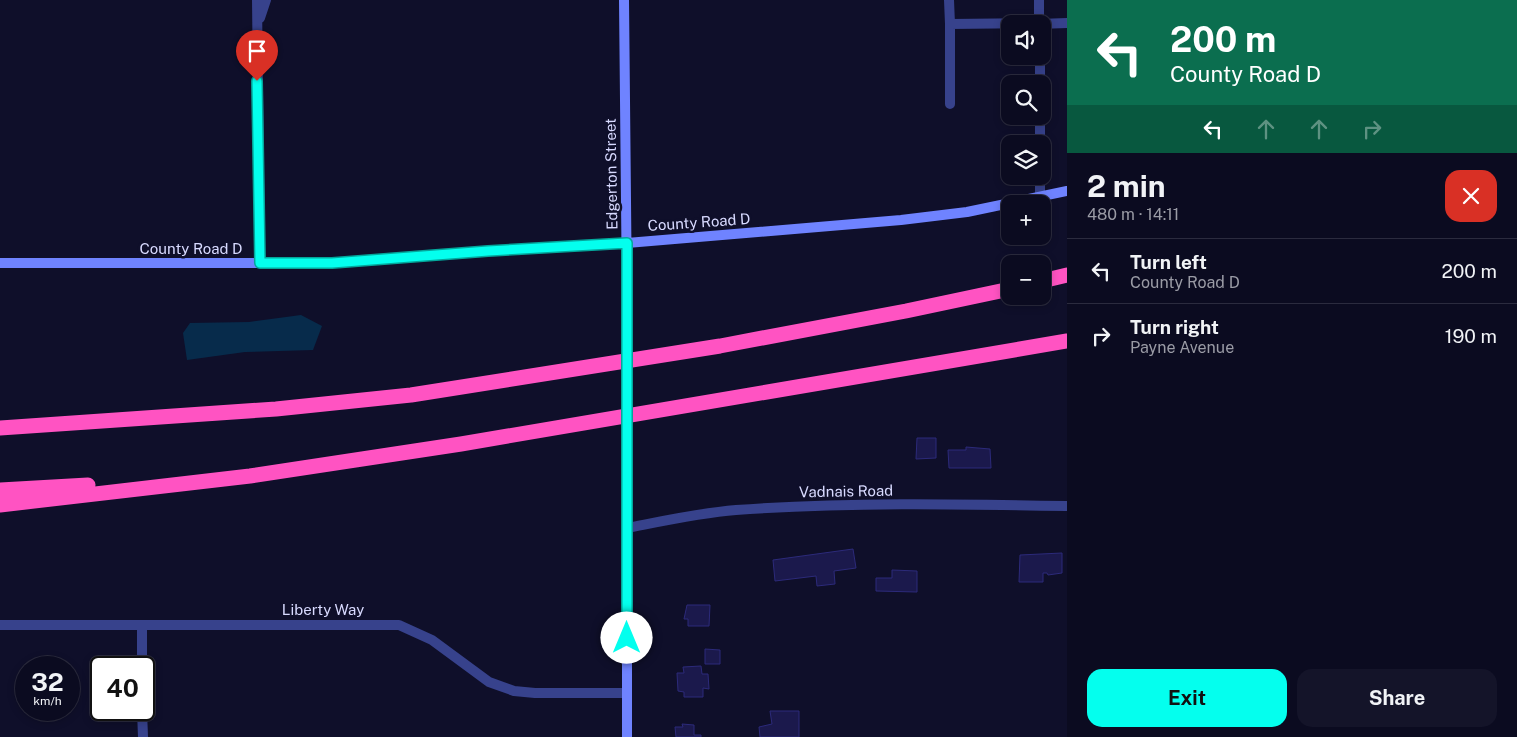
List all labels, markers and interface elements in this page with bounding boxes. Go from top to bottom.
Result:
map controls [1001,15,1051,305]
button: sound [1001,15,1051,65]
text: 200 m [1170,19,1276,60]
icon: left [1087,20,1152,85]
pin [236,30,278,81]
icon: arrive [243,37,271,65]
text: County Road D [1170,61,1321,87]
button: search [1001,75,1051,125]
icon: left [1199,115,1227,143]
icon: ahead [1252,115,1280,143]
icon: ahead [1305,115,1333,143]
icon: right [1358,115,1386,143]
street label: Edgerton Street [602,118,620,230]
button: layers [1001,135,1051,185]
text: 2 min [1087,168,1166,204]
button: close [1445,170,1497,222]
button: + [1001,195,1051,245]
text: 480 m · 14:11 [1087,205,1179,224]
street label: County Road D [647,210,751,234]
street label: County Road D [140,240,242,257]
text: Turn left [1130,251,1207,273]
button: − [1001,255,1051,305]
icon: left [1087,257,1115,285]
text: 200 m [1441,260,1497,282]
text: County Road D [1130,273,1240,292]
text: Turn right [1130,316,1219,338]
icon: right [1087,322,1115,350]
text: 190 m [1445,325,1497,347]
text: Payne Avenue [1130,338,1234,357]
street label: Vadnais Road [799,482,893,500]
street label: Liberty Way [282,601,364,618]
position arrow [600,611,652,663]
speed limit sign: 40 [90,656,155,721]
text: 32 [31,667,64,697]
button: Exit [1087,669,1287,727]
button: Share [1297,669,1497,727]
text: km/h [33,694,62,708]

